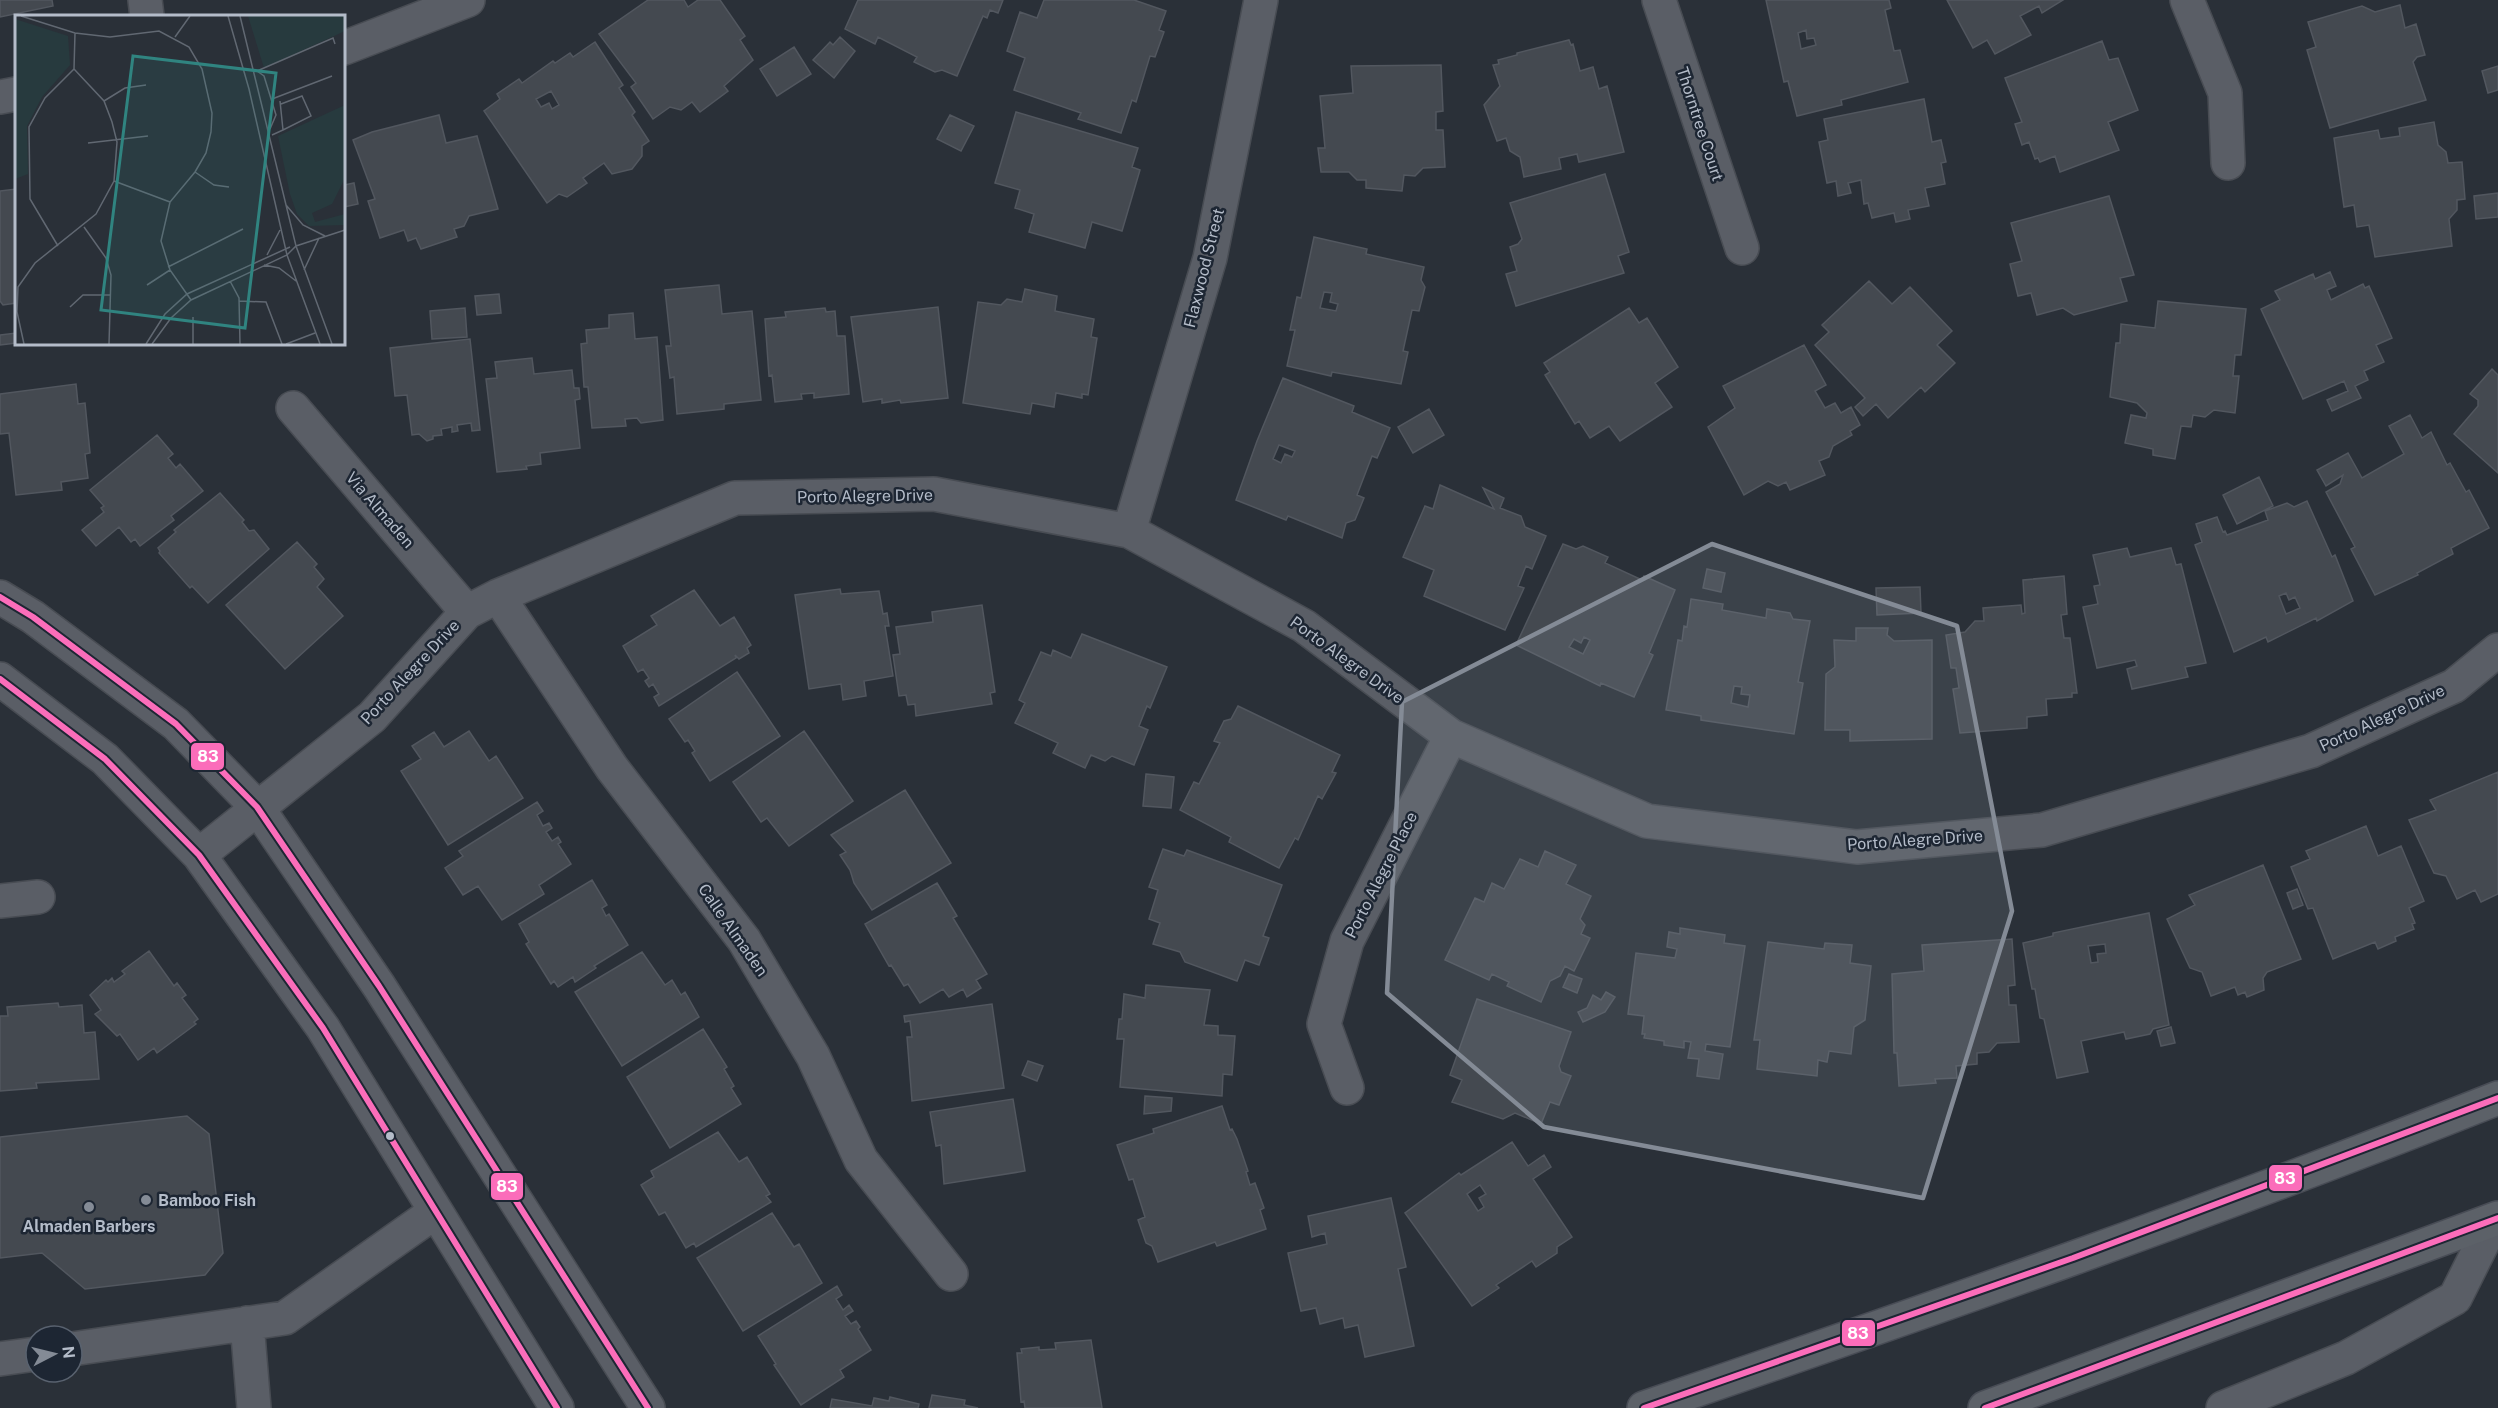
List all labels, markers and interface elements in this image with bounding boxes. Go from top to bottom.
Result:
inset map [15,15,345,345]
street label: Thorntree Court [1673,65,1727,183]
street label: Flaxwood Street [1180,206,1228,330]
street label: Via Almaden [342,468,418,552]
street label: Porto Alegre Drive [797,485,933,507]
street label: Porto Alegre Drive [1286,612,1408,708]
street label: Porto Alegre Drive [357,616,463,728]
street label: Porto Alegre Drive [2316,681,2448,755]
line badge: 83 [190,742,225,771]
text: 83 [197,747,219,766]
street label: Porto Alegre Place [1341,809,1421,941]
street label: Porto Alegre Drive [1847,826,1983,854]
street label: Calle Almaden [694,880,772,980]
unlabelled marker [384,1130,396,1142]
line badge: 83 [2268,1164,2303,1192]
text: 83 [2274,1169,2296,1188]
line badge: 83 [490,1172,524,1201]
text: 83 [496,1177,518,1196]
place label: Bamboo Fish [158,1191,256,1210]
marker: Bamboo Fish [139,1193,153,1207]
marker: Almaden Barbers [82,1200,96,1214]
place label: Almaden Barbers [23,1217,155,1236]
line badge: 83 [1841,1319,1876,1347]
north arrow [24,1324,84,1384]
text: 83 [1847,1324,1869,1343]
text: N [58,1345,79,1360]

